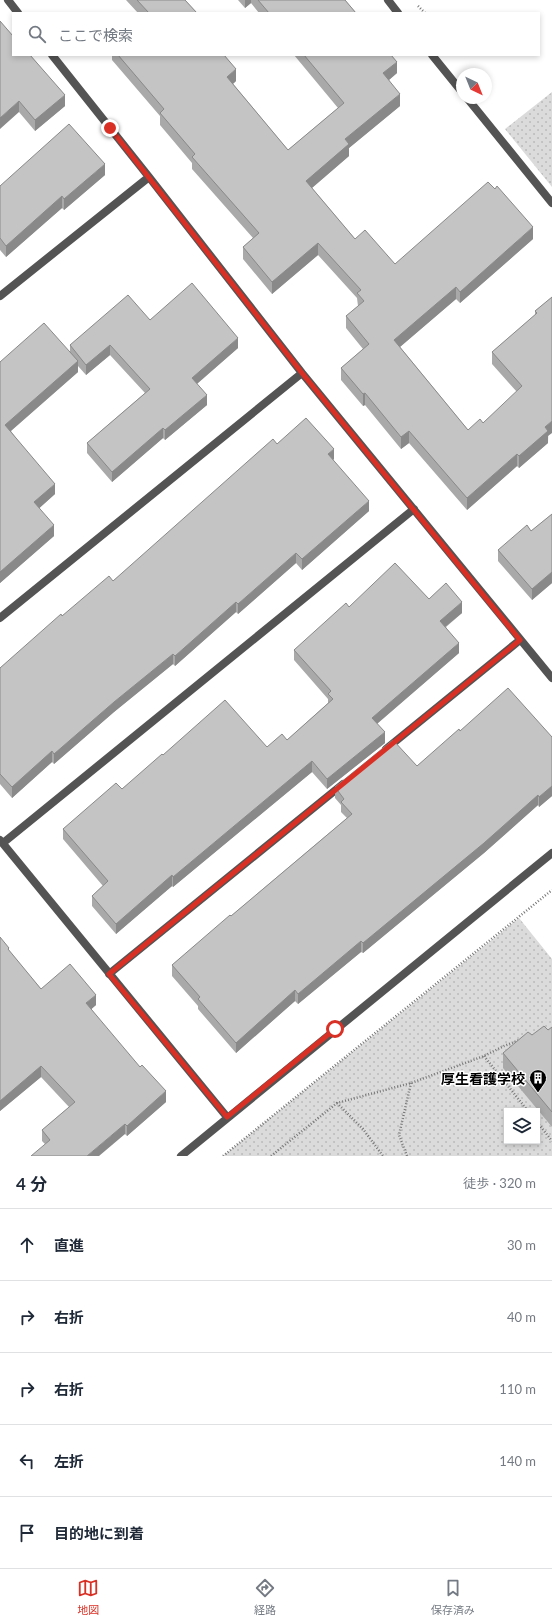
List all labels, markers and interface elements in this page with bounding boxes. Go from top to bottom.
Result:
search box [12,12,540,56]
icon: search [26,23,48,45]
text: ここで検索 [58,26,133,44]
north arrow [456,68,492,104]
route end [101,119,119,137]
route start [326,1020,344,1038]
building icon: 厚生看護学校 [528,1068,548,1093]
place label: 厚生看護学校 [441,1070,525,1087]
map controls [504,1108,540,1144]
button: layers [504,1108,540,1144]
text: 4 分 [16,1173,47,1194]
text: 徒歩 · 320 m [463,1175,536,1191]
icon: ahead [16,1234,38,1256]
text: 直進 [54,1236,84,1254]
text: 30 m [507,1237,536,1253]
icon: right [16,1306,38,1328]
text: 右折 [54,1308,84,1326]
text: 40 m [507,1309,536,1325]
icon: right [16,1378,38,1400]
text: 右折 [54,1380,84,1398]
text: 110 m [499,1381,536,1397]
icon: left [16,1450,38,1472]
text: 左折 [54,1452,84,1470]
text: 140 m [499,1453,536,1469]
icon: arrive [16,1522,38,1544]
text: 目的地に到着 [54,1524,144,1542]
tab: 地図 [77,1577,99,1617]
tab: 経路 [254,1577,276,1617]
tab: 保存済み [431,1577,475,1617]

